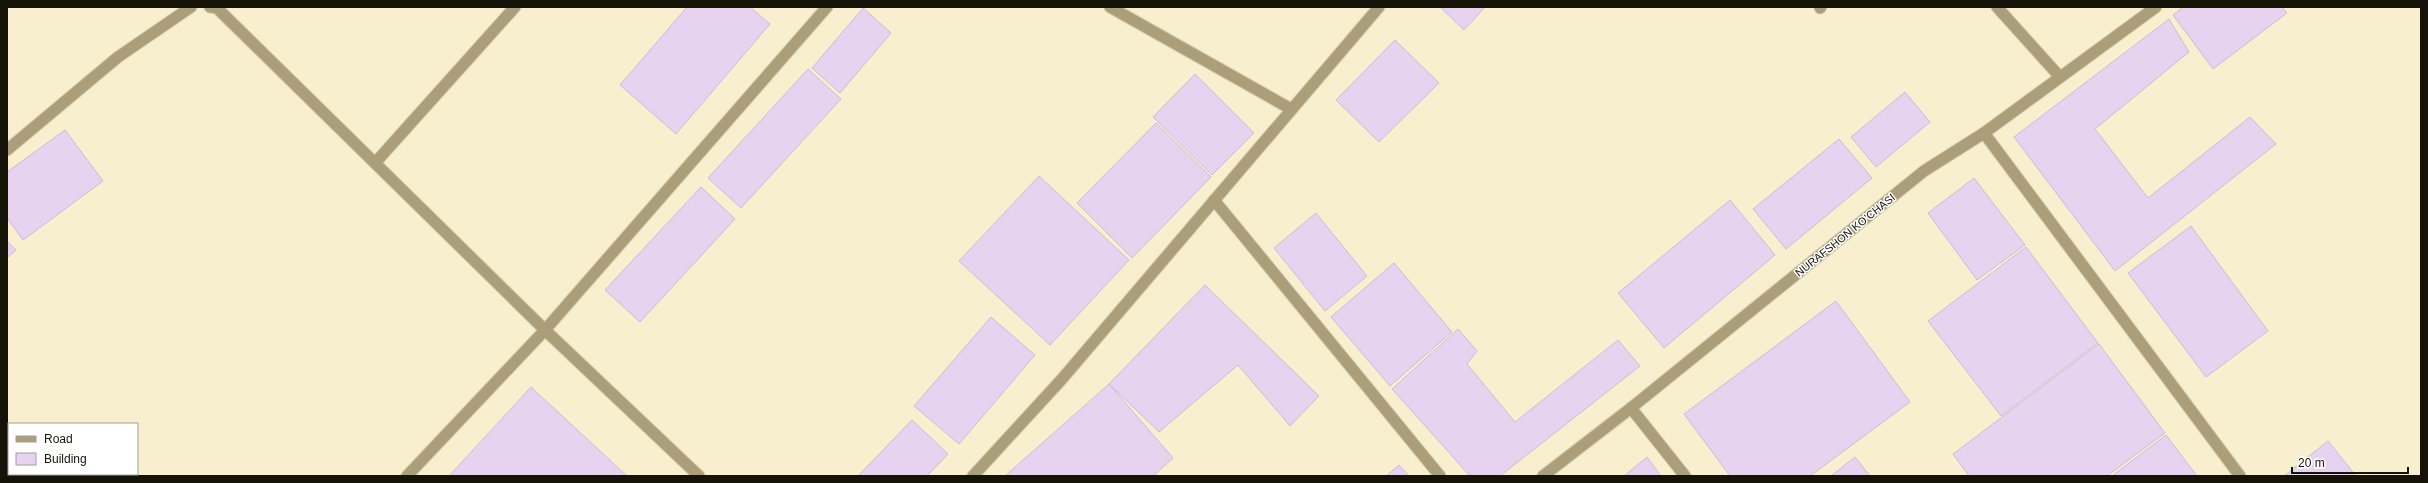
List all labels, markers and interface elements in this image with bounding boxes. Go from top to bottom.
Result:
street label: NURAFSHON KO’CHASI [1793,191,1897,279]
legend [8,423,138,475]
text: Road [44,432,73,446]
scale bar [2292,449,2408,475]
text: Building [44,452,87,466]
text: 20 m [2298,456,2325,470]

